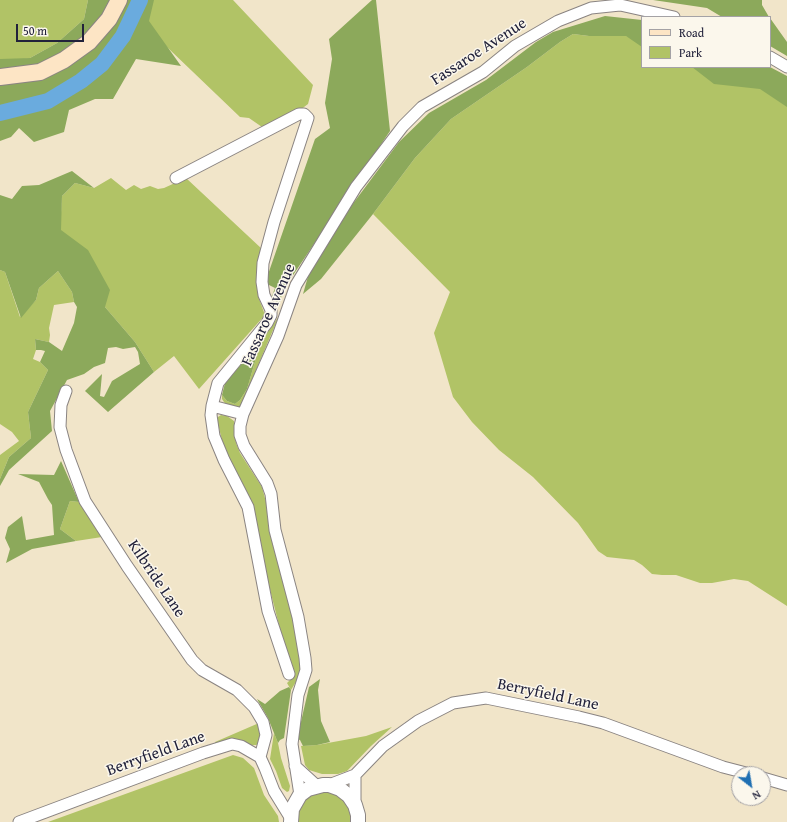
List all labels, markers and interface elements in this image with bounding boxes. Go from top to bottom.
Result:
street label: Fassaroe Avenue [428,14,530,90]
scale bar [18,16,86,42]
legend [641,16,771,68]
text: 50 m [23,22,47,39]
text: Road [679,24,704,41]
text: Park [679,44,702,61]
street label: Fassaroe Avenue [238,261,300,369]
street label: Kilbride Lane [123,537,189,621]
street label: Berryfield Lane [495,675,601,715]
street label: Berryfield Lane [104,727,208,781]
north arrow [731,766,771,806]
text: N [749,787,764,804]

